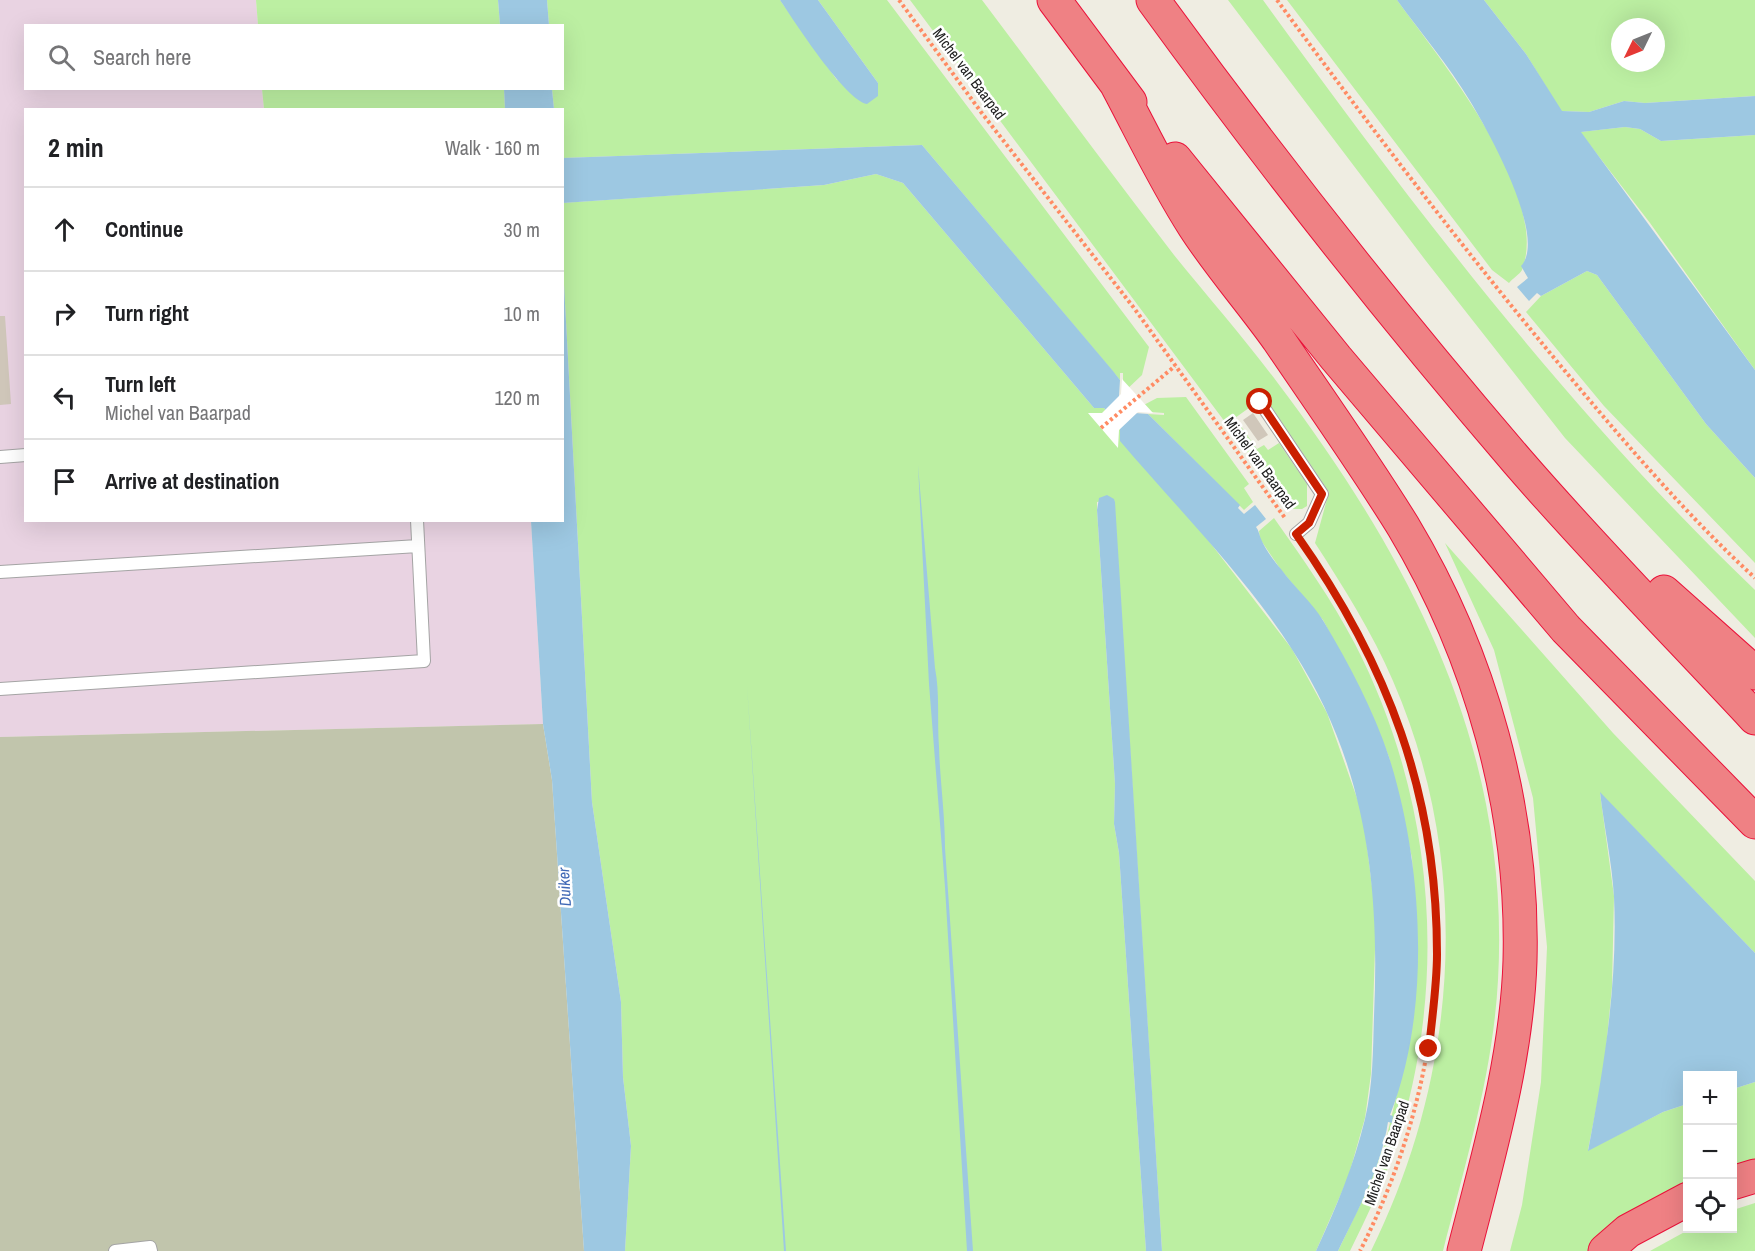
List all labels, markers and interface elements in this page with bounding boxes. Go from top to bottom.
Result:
north arrow [1611,18,1665,72]
search box [24,24,564,90]
street label: Michel van Baarpad [928,24,1011,124]
icon: search [45,41,78,74]
text: Search here [93,42,191,72]
text: 2 min [48,130,104,165]
text: Walk · 160 m [445,134,540,161]
icon: ahead [48,213,81,246]
text: Continue [105,214,183,244]
text: 30 m [504,216,540,243]
icon: right [48,297,81,330]
text: Turn right [105,298,189,328]
text: 10 m [504,300,540,327]
text: Turn left [105,369,176,399]
icon: left [48,381,81,414]
text: 120 m [494,384,540,411]
route start [1246,388,1272,414]
text: Michel van Baarpad [105,399,251,426]
street label: Michel van Baarpad [1220,412,1301,513]
icon: arrive [48,465,81,498]
text: Arrive at destination [105,466,279,496]
water label: Duiker [552,866,576,907]
route end [1415,1035,1441,1061]
map controls [1683,1071,1737,1233]
button: + [1683,1071,1737,1125]
street label: Michel van Baarpad [1359,1098,1414,1208]
button: − [1683,1125,1737,1179]
button: locate [1683,1179,1737,1233]

